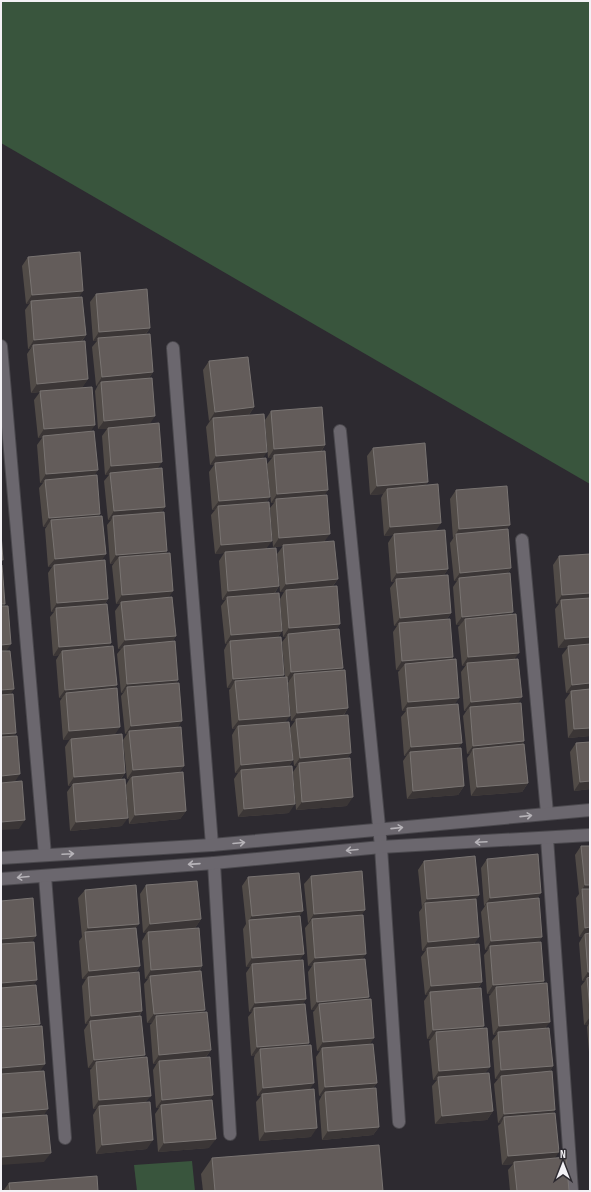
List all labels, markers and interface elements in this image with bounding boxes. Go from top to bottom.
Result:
one-way arrow [519,812,532,819]
one-way arrow [390,825,403,832]
one-way arrow [475,838,488,845]
one-way arrow [232,839,245,846]
one-way arrow [345,846,358,854]
one-way arrow [61,850,74,857]
one-way arrow [188,861,201,868]
one-way arrow [17,874,30,881]
north arrow [543,1144,583,1184]
text: N [560,1148,566,1161]

